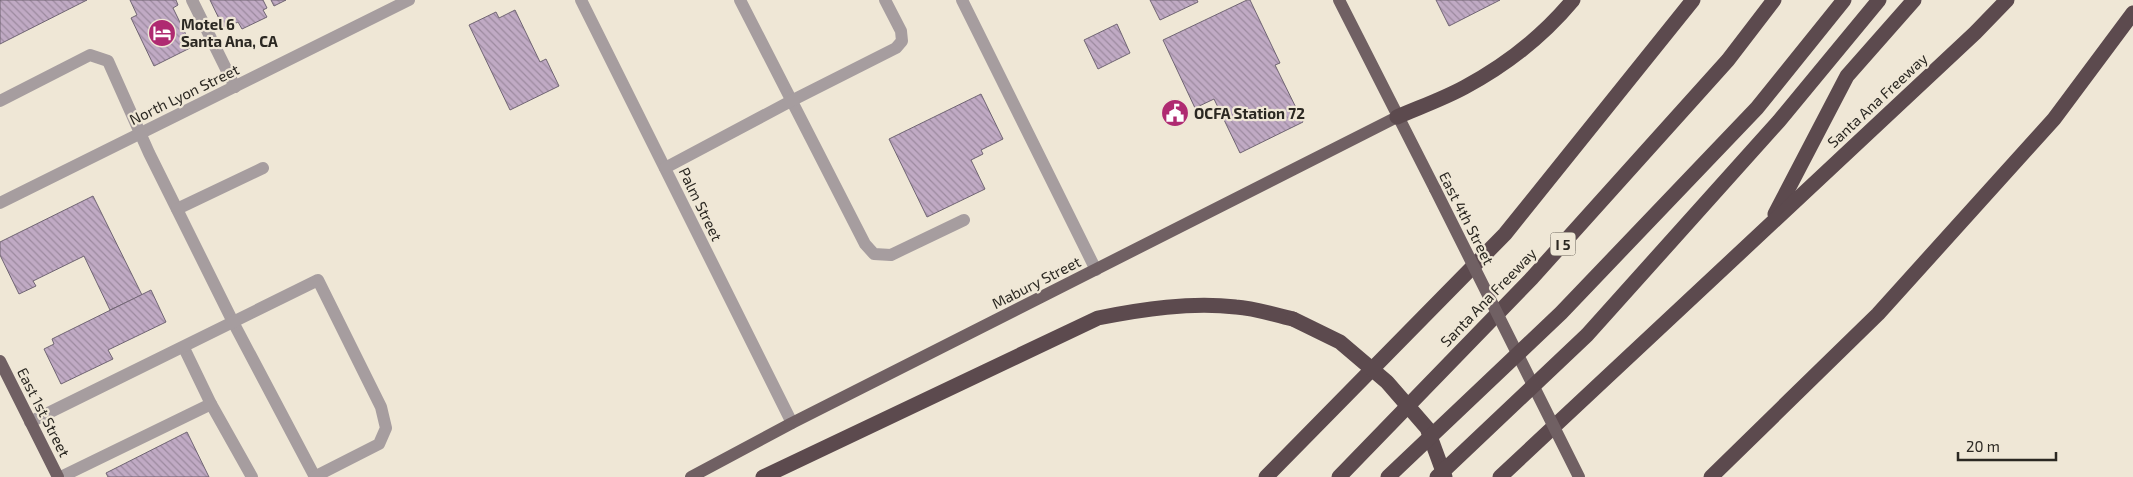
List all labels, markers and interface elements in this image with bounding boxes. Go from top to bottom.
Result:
place label: Motel 6 Santa Ana, CA [181,15,278,50]
hotel icon: Motel 6 Santa Ana, CA [147,18,177,48]
street label: Santa Ana Freeway [1823,49,1931,151]
street label: North Lyon Street [126,60,242,128]
public building icon: OCFA Station 72 [1160,98,1190,128]
place label: OCFA Station 72 [1194,104,1305,122]
street label: Palm Street [675,164,727,244]
street label: East 4th Street [1436,168,1498,268]
road number: I 5 [1550,232,1576,255]
street label: Santa Ana Freeway [1436,244,1540,350]
street label: Mabury Street [989,252,1084,312]
street label: East 1st Street [14,364,74,460]
scale bar [1958,430,2056,462]
text: 20 m [1966,437,2000,455]

